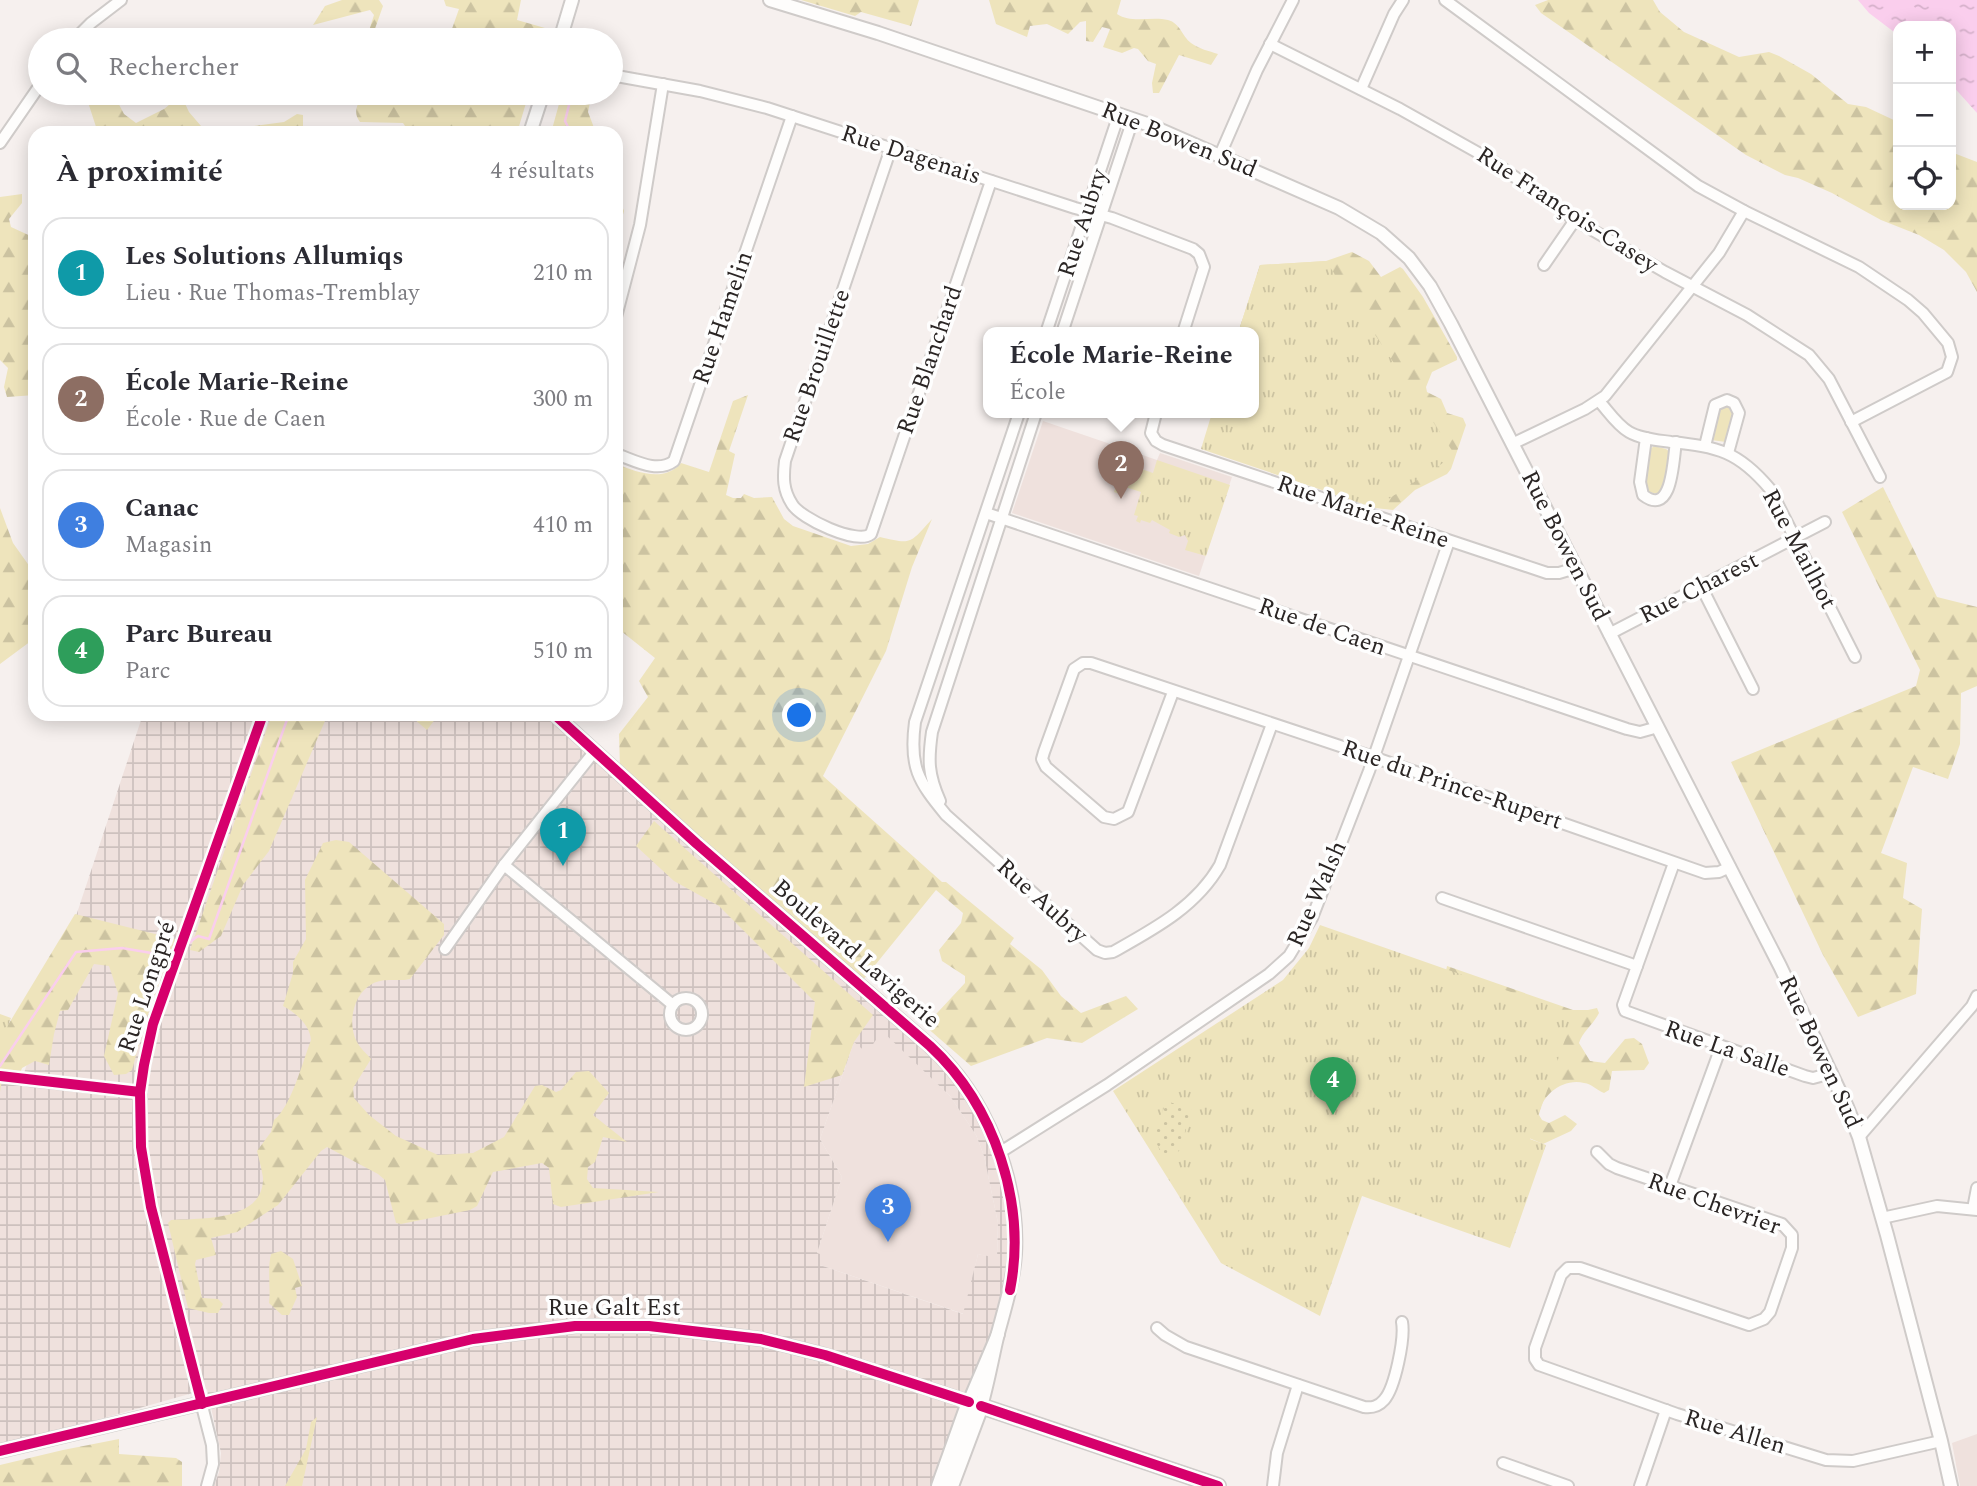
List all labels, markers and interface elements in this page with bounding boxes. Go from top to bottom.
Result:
map controls [1893,21,1956,210]
button: + [1893,21,1956,84]
search box [28,28,623,105]
text: Rechercher [108,47,239,87]
icon: search [52,48,90,86]
button: − [1893,84,1956,147]
street label: Rue Bowen Sud [1096,92,1262,188]
street label: Rue Dagenais [836,115,986,195]
street label: Rue François-Casey [1469,138,1666,283]
button: locate [1893,147,1956,210]
text: À proximité [56,149,223,195]
text: 4 résultats [490,154,595,189]
street label: Rue Aubry [1049,163,1118,282]
text: Les Solutions Allumiqs [125,236,404,276]
street label: Rue Hamelin [683,246,763,390]
text: 1 [75,256,87,291]
text: 210 m [533,256,593,291]
text: Lieu · Rue Thomas-Tremblay [125,276,419,311]
street label: Rue Blanchard [888,281,972,439]
street label: Rue Brouillette [774,284,860,448]
popup [983,327,1259,418]
text: École Marie-Reine [1009,335,1233,375]
text: École Marie-Reine [125,362,349,402]
text: École [1009,375,1066,410]
text: 2 [75,382,87,417]
text: 300 m [533,382,593,417]
text: École · Rue de Caen [125,402,326,437]
pin: 2 [1098,441,1144,499]
street label: Rue Bowen Sud [1511,464,1619,628]
street label: Rue Marie-Reine [1272,466,1454,558]
street label: Rue Mailhot [1752,482,1846,616]
text: Canac [125,488,199,528]
text: 3 [75,508,87,543]
text: 410 m [533,508,593,543]
text: Magasin [125,528,212,563]
street label: Rue Charest [1633,543,1765,633]
street label: Rue de Caen [1253,588,1391,666]
text: Parc Bureau [125,614,272,654]
text: 4 [75,634,87,669]
text: 510 m [533,634,593,669]
text: Parc [125,654,171,689]
your location [782,698,816,732]
street label: Rue du Prince-Rupert [1337,730,1567,840]
pin: 1 [540,808,586,866]
street label: Rue Walsh [1278,835,1356,953]
street label: Rue Aubry [988,850,1097,953]
street label: Boulevard Lavigerie [764,871,948,1037]
street label: Rue Longpré [109,917,185,1057]
street label: Rue Bowen Sud [1769,970,1871,1134]
street label: Rue La Salle [1659,1011,1795,1087]
pin: 4 [1310,1057,1356,1115]
street label: Rue Chevrier [1642,1163,1786,1245]
pin: 3 [865,1184,911,1242]
street label: Rue Galt Est [548,1290,680,1326]
street label: Rue Allen [1680,1400,1790,1464]

